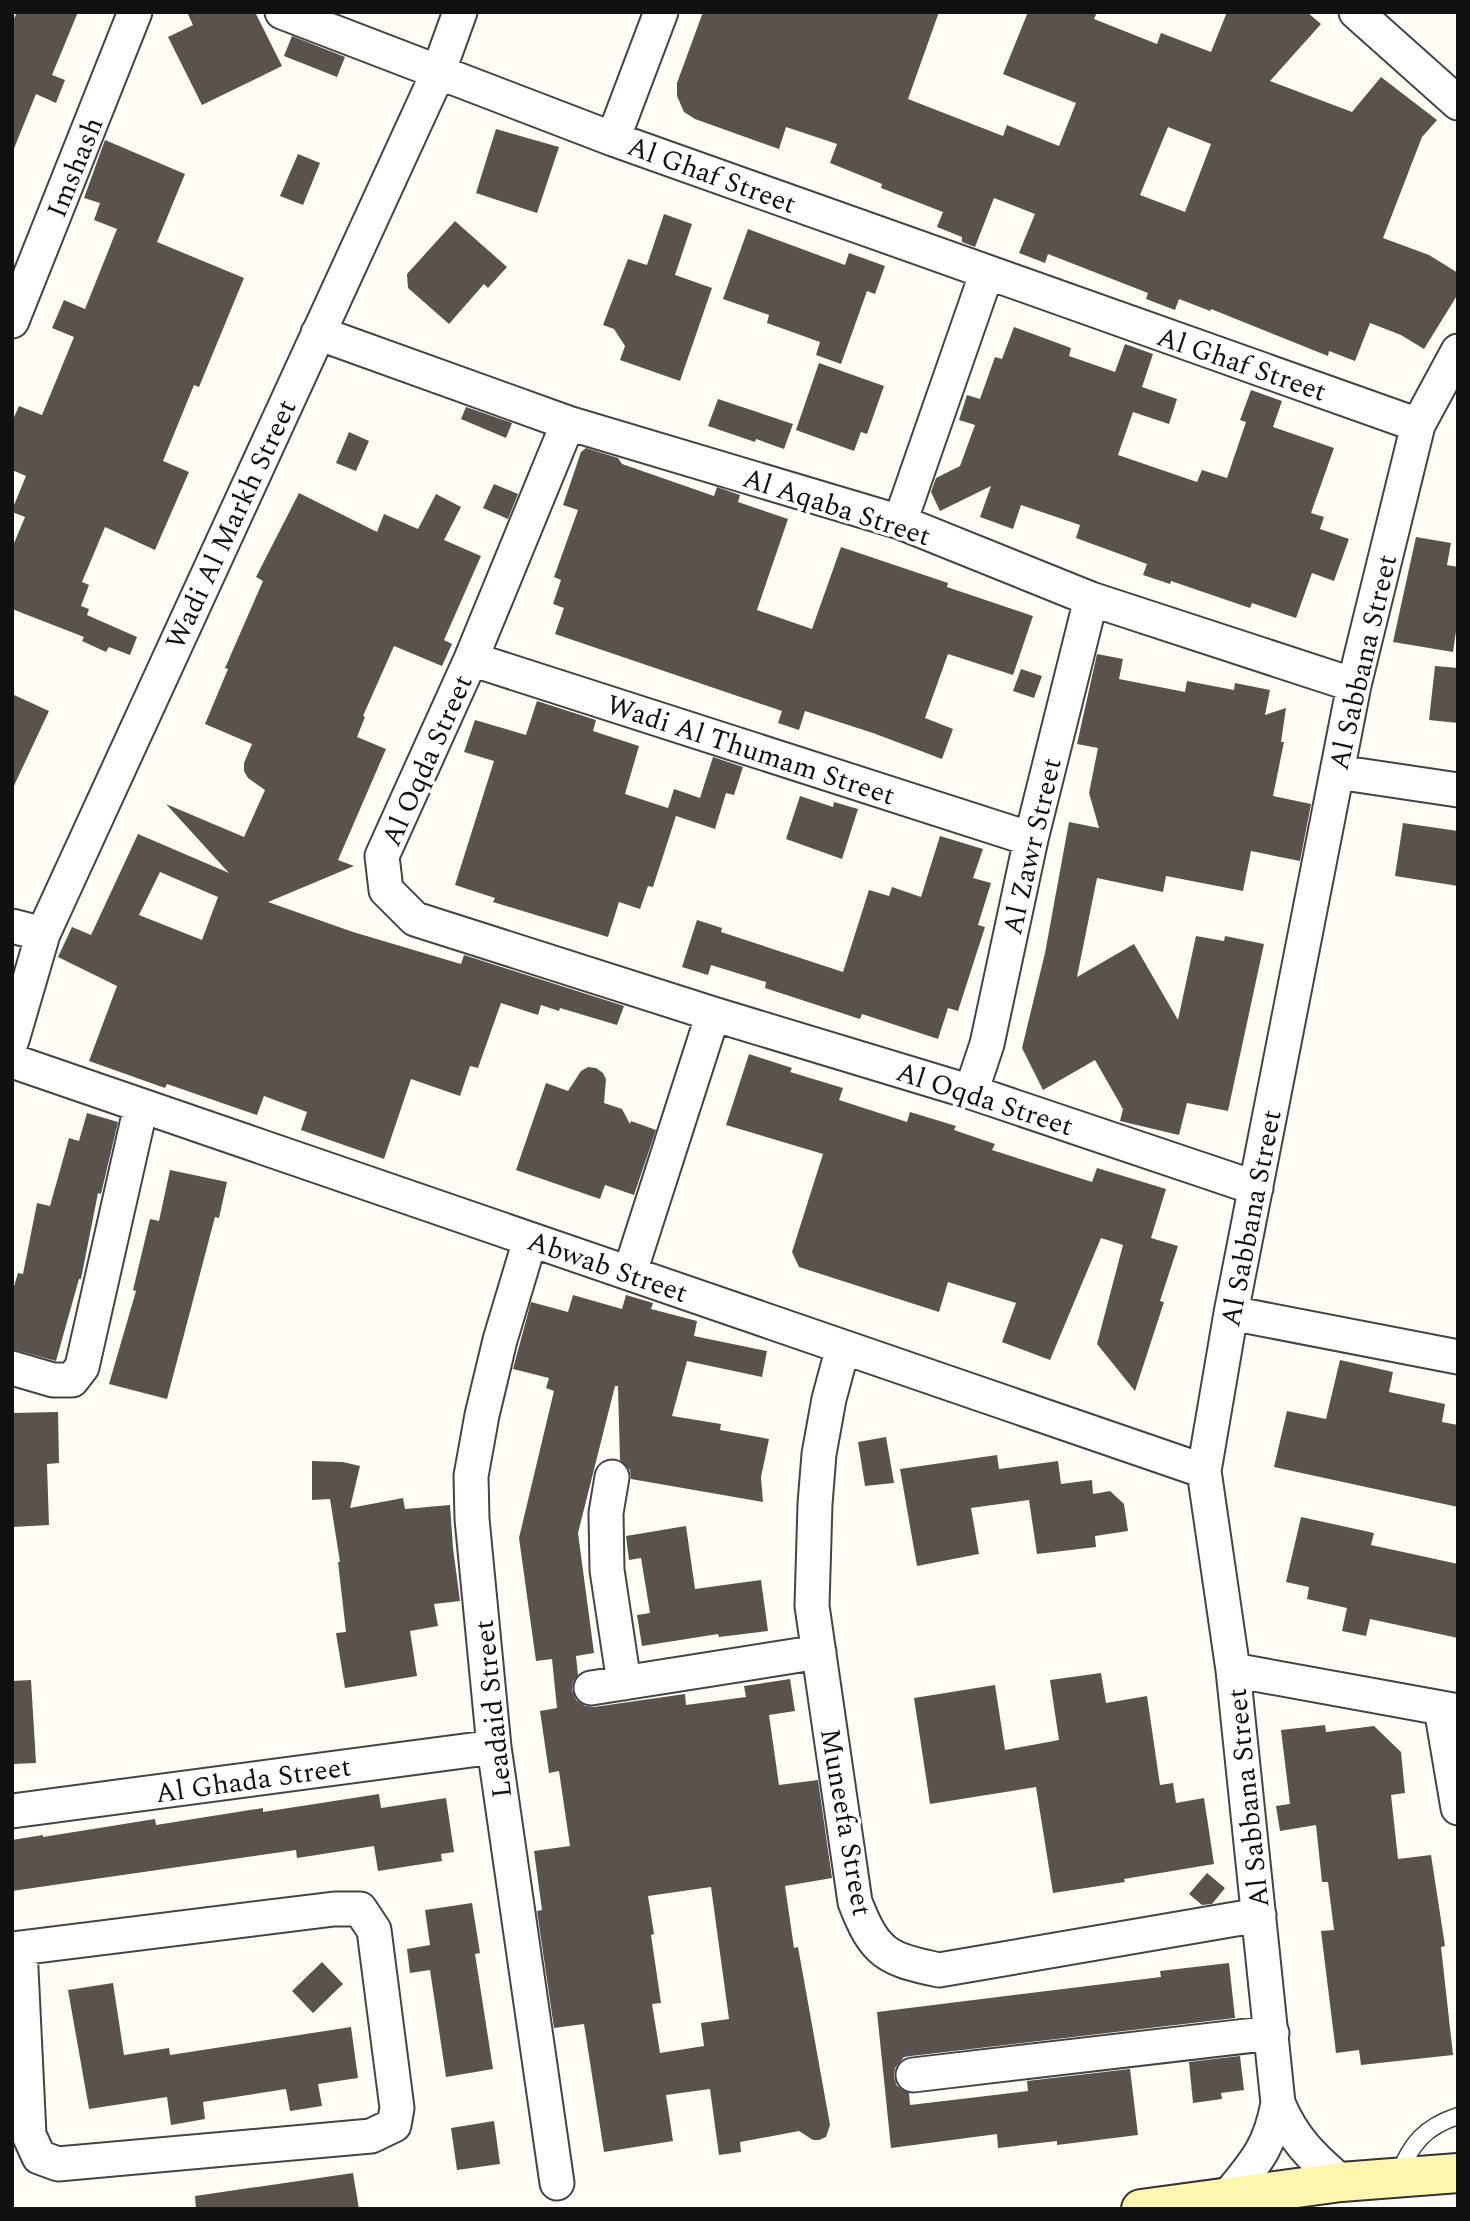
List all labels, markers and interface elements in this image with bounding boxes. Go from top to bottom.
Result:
street label: Imshash [36,111,115,224]
street label: Al Ghaf Street [621,125,802,226]
street label: Al Ghaf Street [1151,315,1332,414]
street label: Wadi Al Markh Street [154,392,308,657]
street label: Al Aqaba Street [737,457,936,558]
street label: Al Sabbana Street [1318,550,1409,775]
street label: Al Oqda Street [370,668,484,853]
street label: Wadi Al Thumam Street [601,683,900,817]
street label: Al Zawr Street [991,754,1074,939]
street label: Al Oqda Street [890,1051,1079,1148]
street label: Al Sabbana Street [1209,1106,1294,1331]
street label: Abwab Street [522,1220,693,1315]
street label: Leadaid Street [463,1617,524,1800]
street label: Al Sabbana Street [1216,1686,1281,1910]
street label: Muneefa Street [808,1725,883,1919]
street label: Al Ghada Street [153,1745,354,1815]

